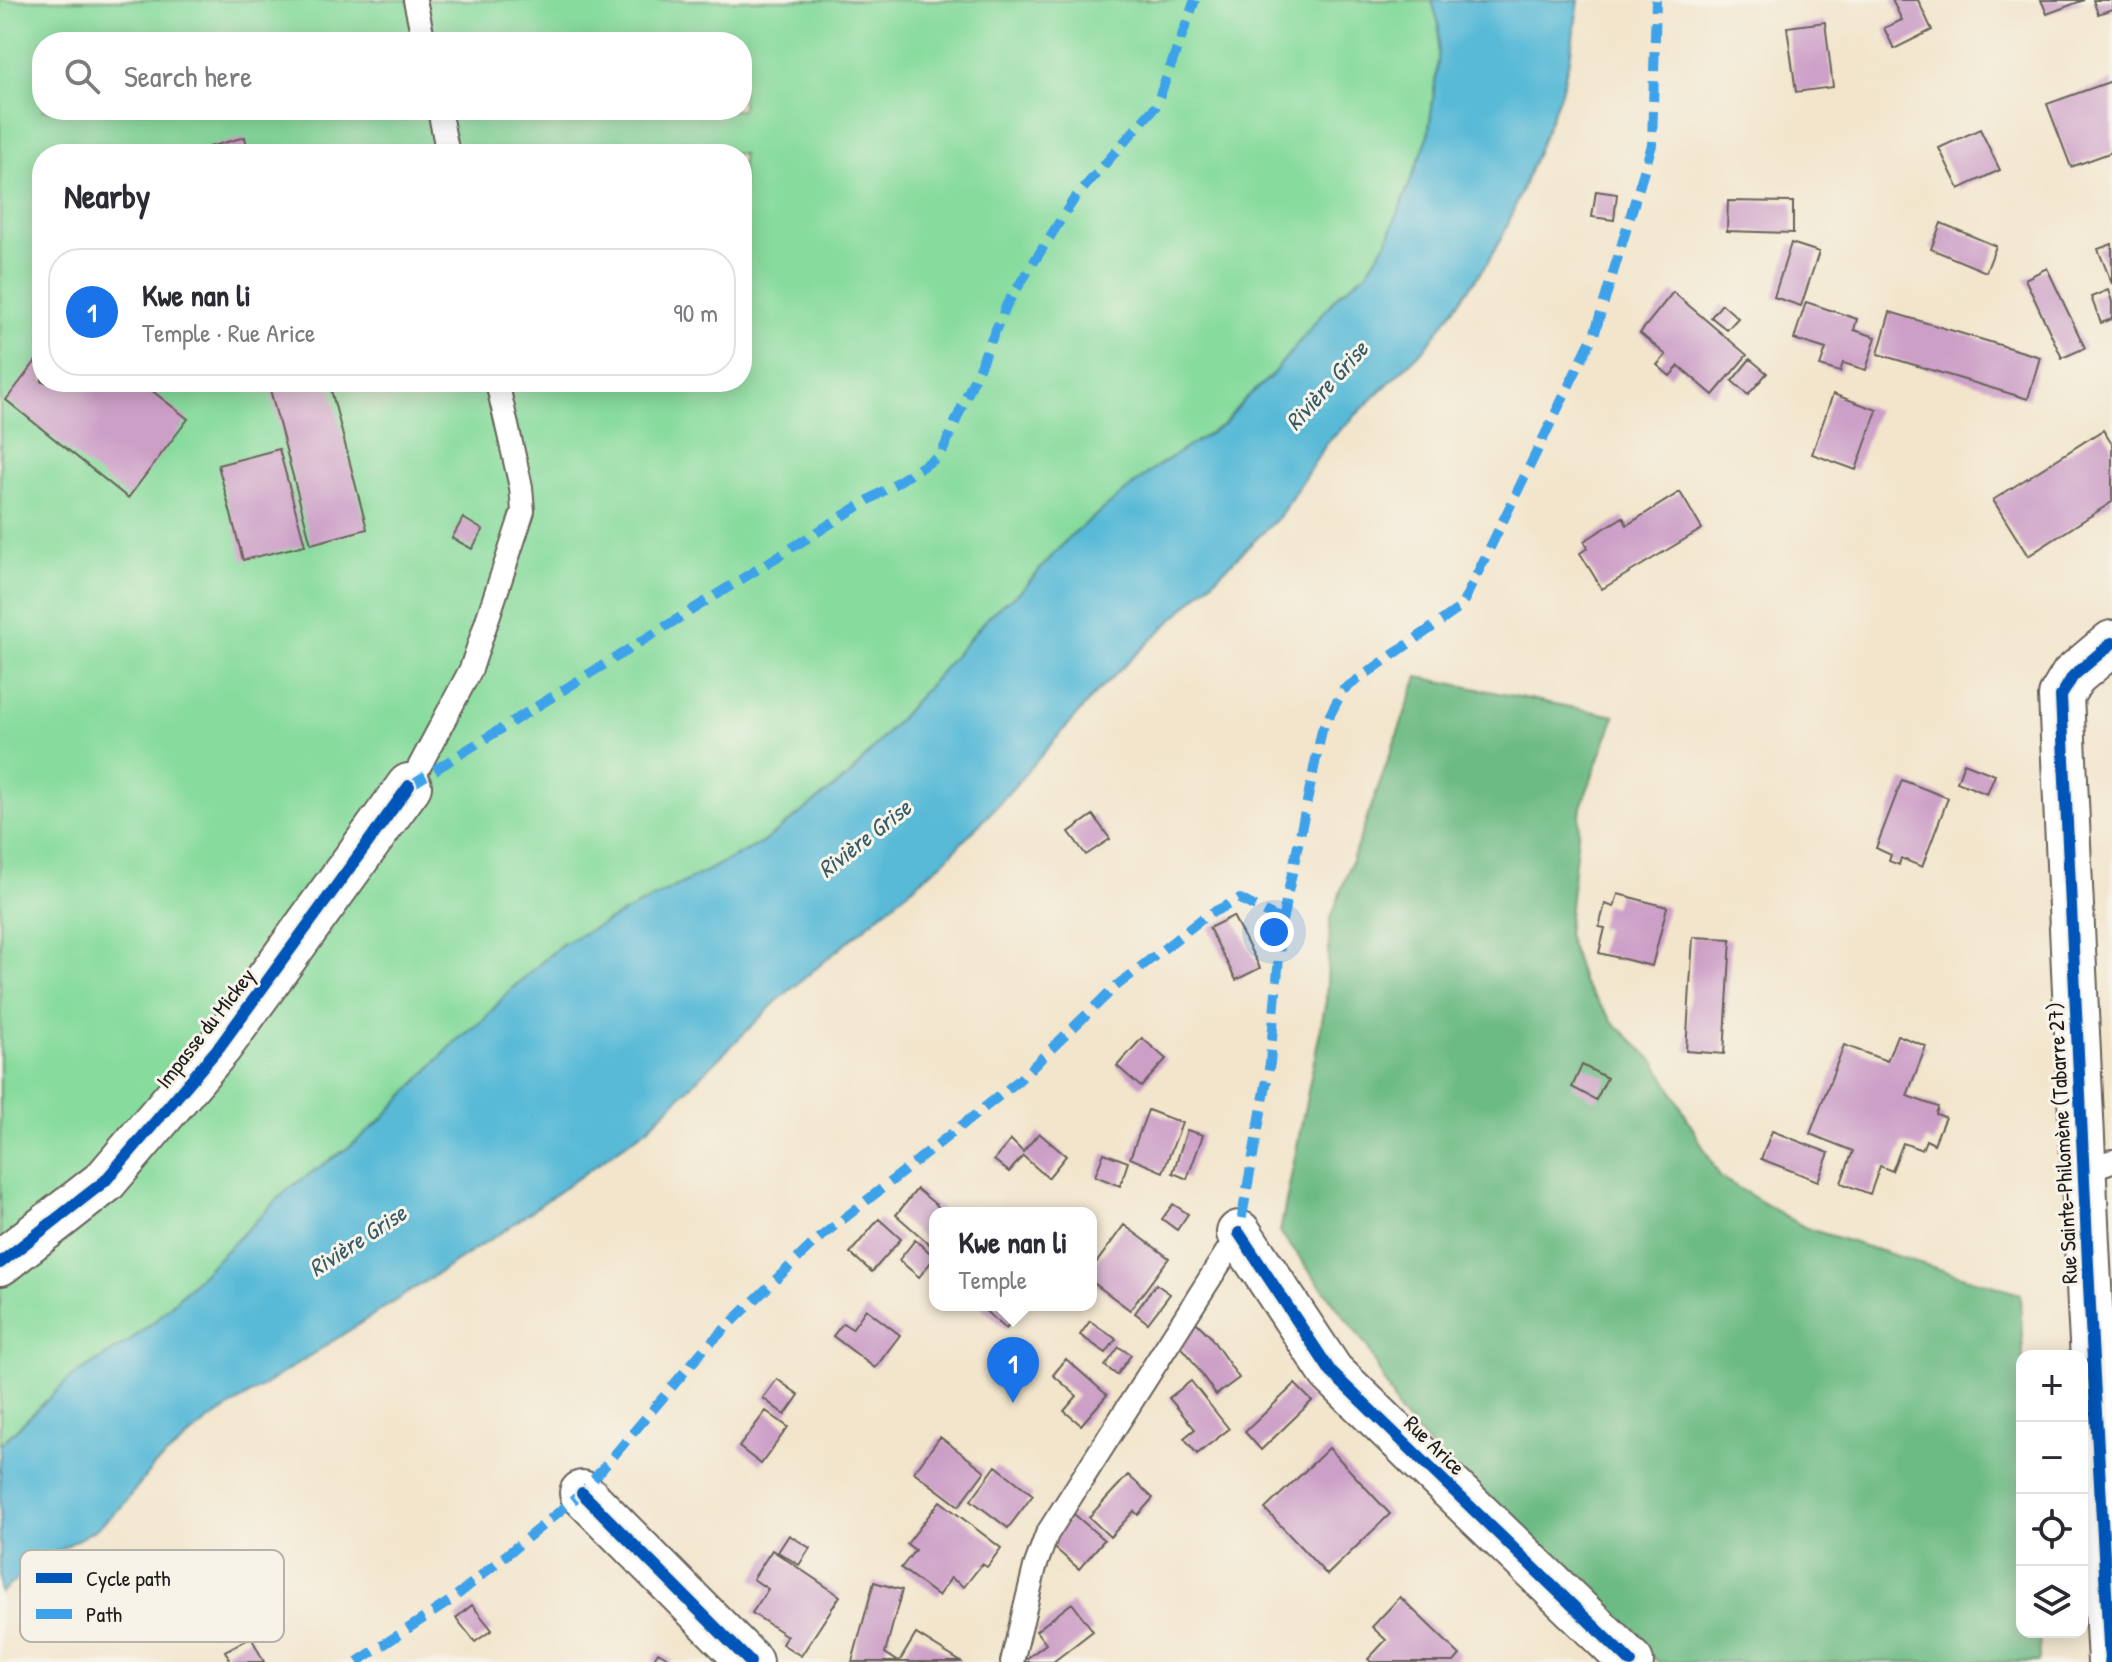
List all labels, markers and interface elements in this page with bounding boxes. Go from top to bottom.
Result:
search box [32,32,752,120]
icon: search [60,54,104,98]
text: Search here [124,56,252,96]
text: Nearby [64,173,150,219]
text: Kwe nan li [142,275,251,315]
text: 1 [87,295,97,330]
text: 90 m [673,295,718,330]
text: Temple · Rue Arice [142,315,315,350]
water label: Rivière Grise [1277,332,1376,437]
water label: Rivière Grise [811,791,918,884]
your location [1254,912,1294,952]
street label: Impasse du Mickey [149,962,261,1094]
street label: Rue Sainte-Philomène (Tabarre 27) [2040,1001,2084,1285]
water label: Rivière Grise [302,1196,413,1283]
popup [929,1207,1097,1311]
text: Kwe nan li [959,1222,1067,1262]
text: Temple [959,1262,1027,1297]
pin: 1 [987,1337,1039,1403]
map controls [2016,1350,2088,1638]
button: + [2016,1350,2088,1422]
street label: Rue Arice [1398,1408,1472,1482]
button: − [2016,1422,2088,1494]
button: locate [2016,1494,2088,1566]
legend [20,1550,284,1642]
text: Cycle path [86,1563,170,1593]
button: layers [2016,1566,2088,1638]
text: Path [86,1599,122,1629]

